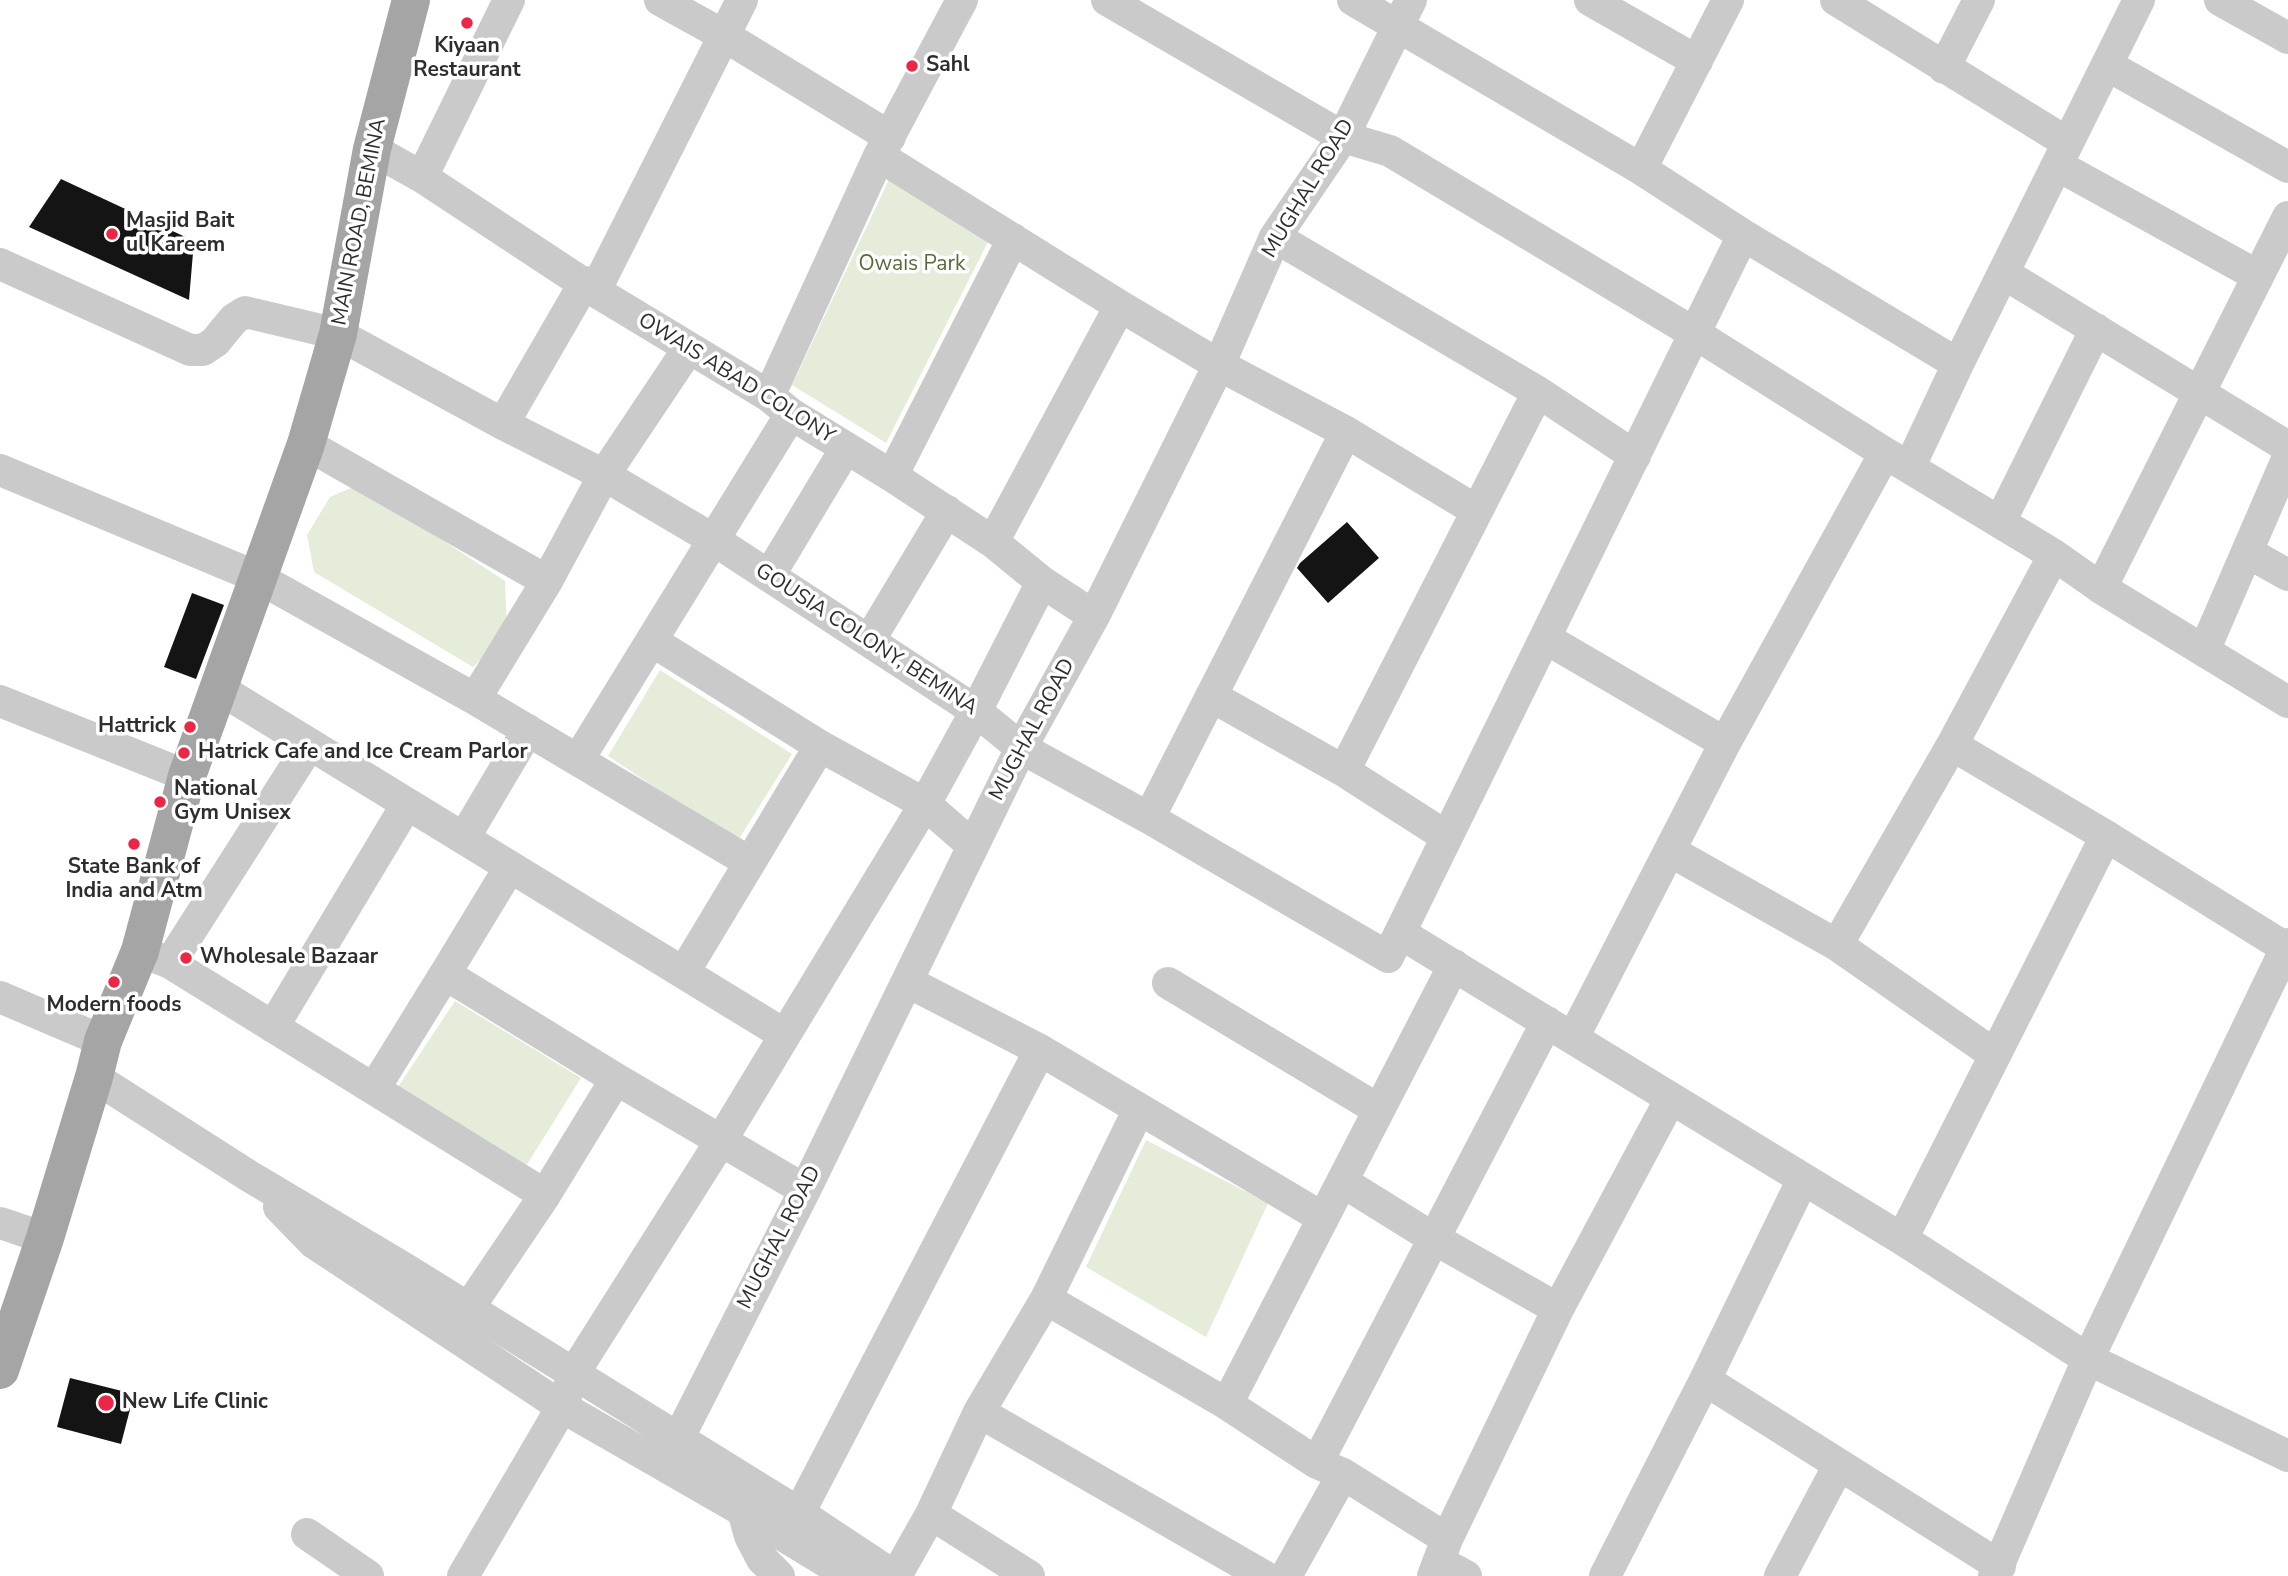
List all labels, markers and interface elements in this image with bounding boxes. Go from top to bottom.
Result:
marker: Kiyaan Restaurant [459,15,475,31]
place label: Kiyaan Restaurant [413,34,521,84]
place label: Sahl [926,53,970,79]
marker: Sahl [904,58,920,74]
street label: MUGHAL ROAD [1258,115,1360,263]
street label: MAIN ROAD, BEMINA [328,116,392,328]
place label: Masjid Bait ul Kareem [126,209,234,259]
marker: Masjid Bait ul Kareem [104,226,120,242]
park label: Owais Park [859,252,965,278]
street label: OWAIS ABAD COLONY [633,308,839,450]
street label: GOUSIA COLONY, BEMINA [750,559,982,721]
street label: MUGHAL ROAD [985,655,1081,805]
place label: Hattrick [98,714,176,740]
marker: Hattrick [182,719,198,735]
place label: Hatrick Cafe and Ice Cream Parlor [198,740,528,766]
marker: Hatrick Cafe and Ice Cream Parlor [176,745,192,761]
place label: National Gym Unisex [174,777,291,827]
marker: National Gym Unisex [152,794,168,810]
marker: State Bank of India and Atm [126,836,142,852]
place label: State Bank of India and Atm [65,855,203,905]
place label: Wholesale Bazaar [200,945,378,971]
marker: Wholesale Bazaar [178,950,194,966]
marker: Modern foods [106,974,122,990]
place label: Modern foods [47,993,181,1019]
street label: MUGHAL ROAD [733,1162,827,1314]
place label: New Life Clinic [122,1390,268,1416]
marker: New Life Clinic [96,1393,116,1413]

